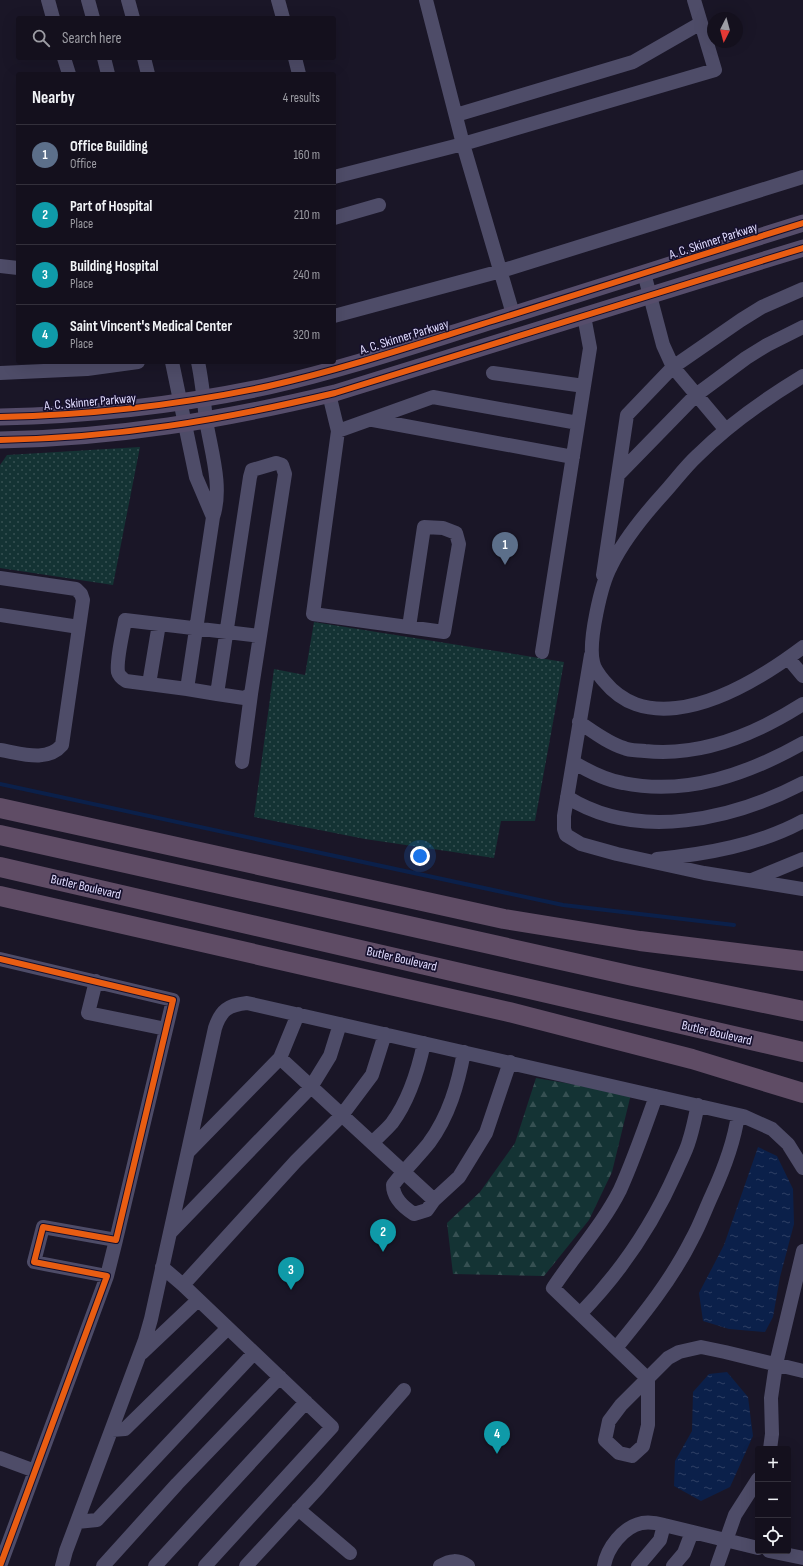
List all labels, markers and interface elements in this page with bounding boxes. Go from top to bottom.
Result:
north arrow [707,12,743,48]
search box [16,16,336,60]
icon: search [30,27,52,49]
text: Search here [62,29,122,48]
text: Nearby [32,88,75,108]
text: 4 results [283,90,320,106]
text: Office Building [70,137,148,156]
text: 1 [42,147,48,163]
text: 160 m [294,147,320,163]
text: Office [70,156,97,172]
text: Part of Hospital [70,197,152,216]
text: 2 [42,207,48,223]
text: 210 m [294,207,320,223]
text: Place [70,216,93,232]
street label: A. C. Skinner Parkway [666,219,760,263]
text: Building Hospital [70,257,159,276]
text: 3 [42,267,48,283]
text: 240 m [293,267,320,283]
text: Place [70,276,93,292]
street label: A. C. Skinner Parkway [357,316,451,358]
text: Saint Vincent's Medical Center [70,317,232,336]
text: 4 [42,327,48,343]
text: 320 m [293,327,320,343]
text: Place [70,336,93,352]
street label: A. C. Skinner Parkway [42,390,137,414]
pin: 1 [492,532,518,565]
your location [410,846,430,866]
street label: Butler Boulevard [49,871,122,903]
street label: Butler Boulevard [365,943,438,975]
street label: Butler Boulevard [680,1017,753,1049]
pin: 2 [370,1219,396,1252]
pin: 3 [278,1257,304,1290]
pin: 4 [484,1421,510,1454]
map controls [755,1446,791,1554]
button: + [755,1446,791,1482]
button: − [755,1482,791,1518]
button: locate [755,1518,791,1554]

